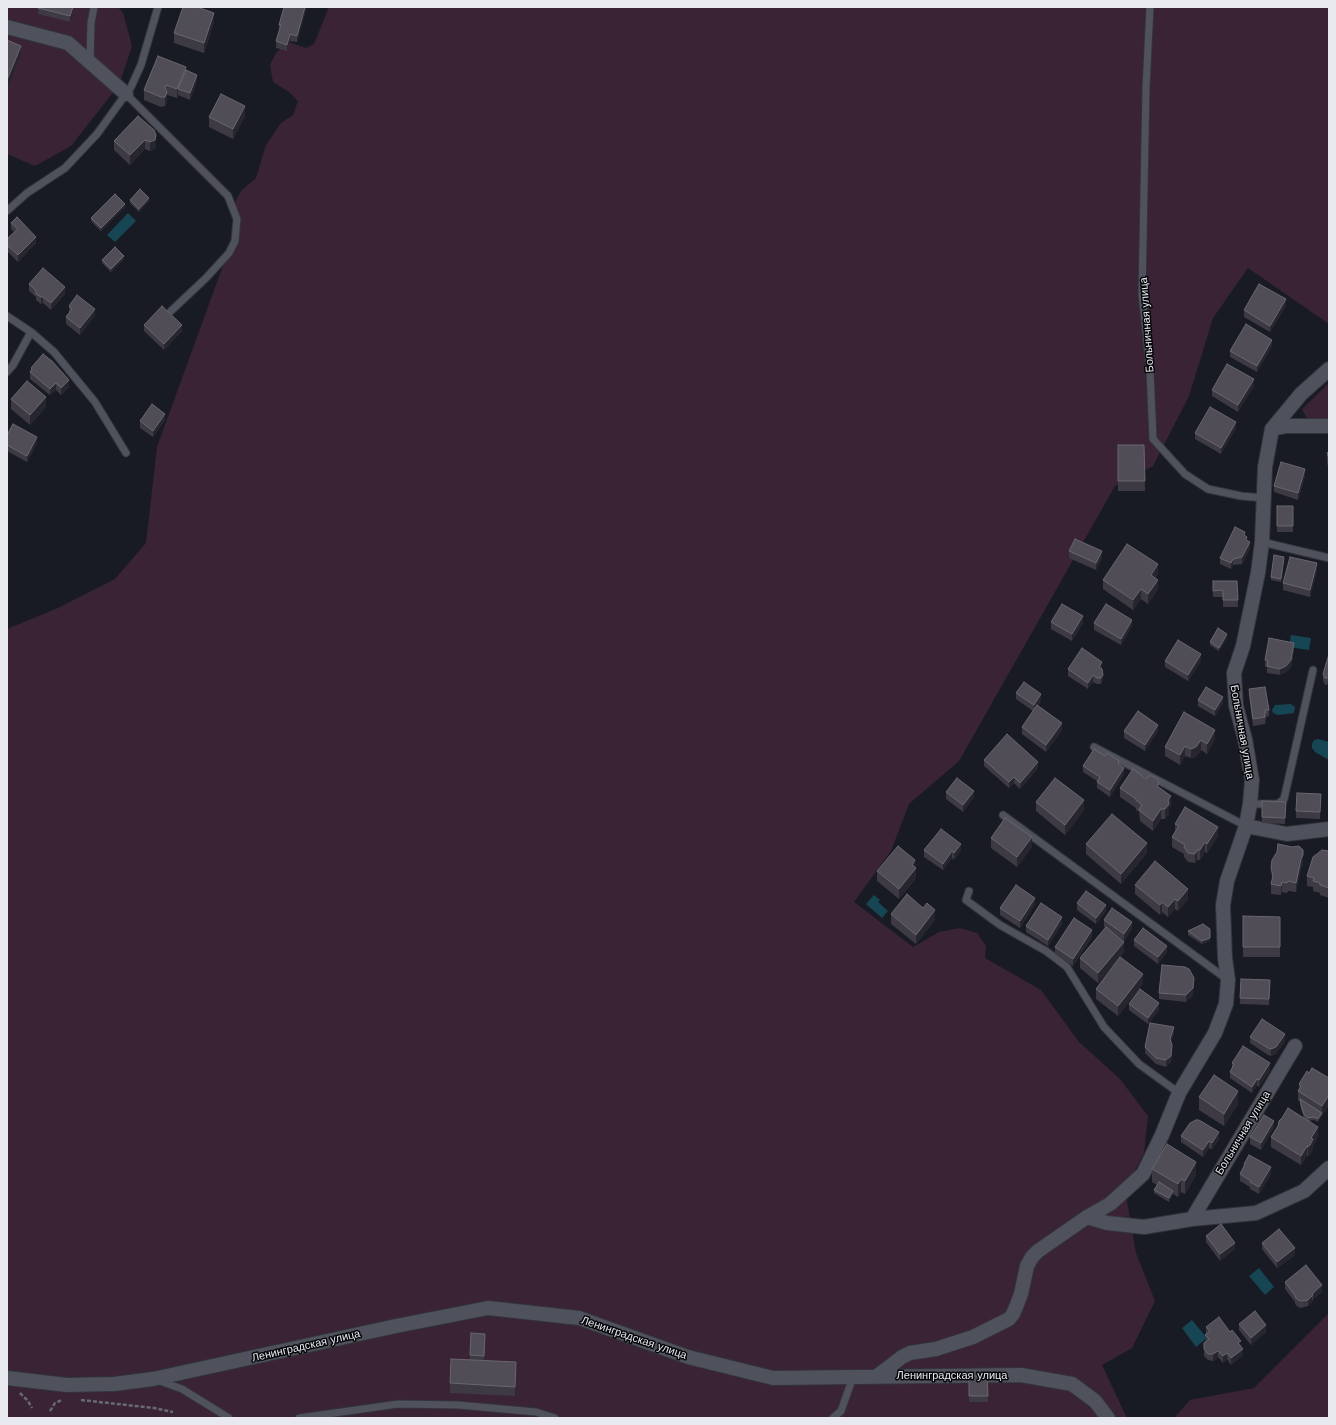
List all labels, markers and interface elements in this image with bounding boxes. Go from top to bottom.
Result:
street label: Больничная улица [1137,277,1157,373]
street label: Больничная улица [1227,684,1257,780]
street label: Больничная улица [1213,1089,1273,1177]
street label: Ленинградская улица [579,1314,689,1362]
street label: Ленинградская улица [250,1327,362,1365]
street label: Ленинградская улица [897,1369,1007,1383]

